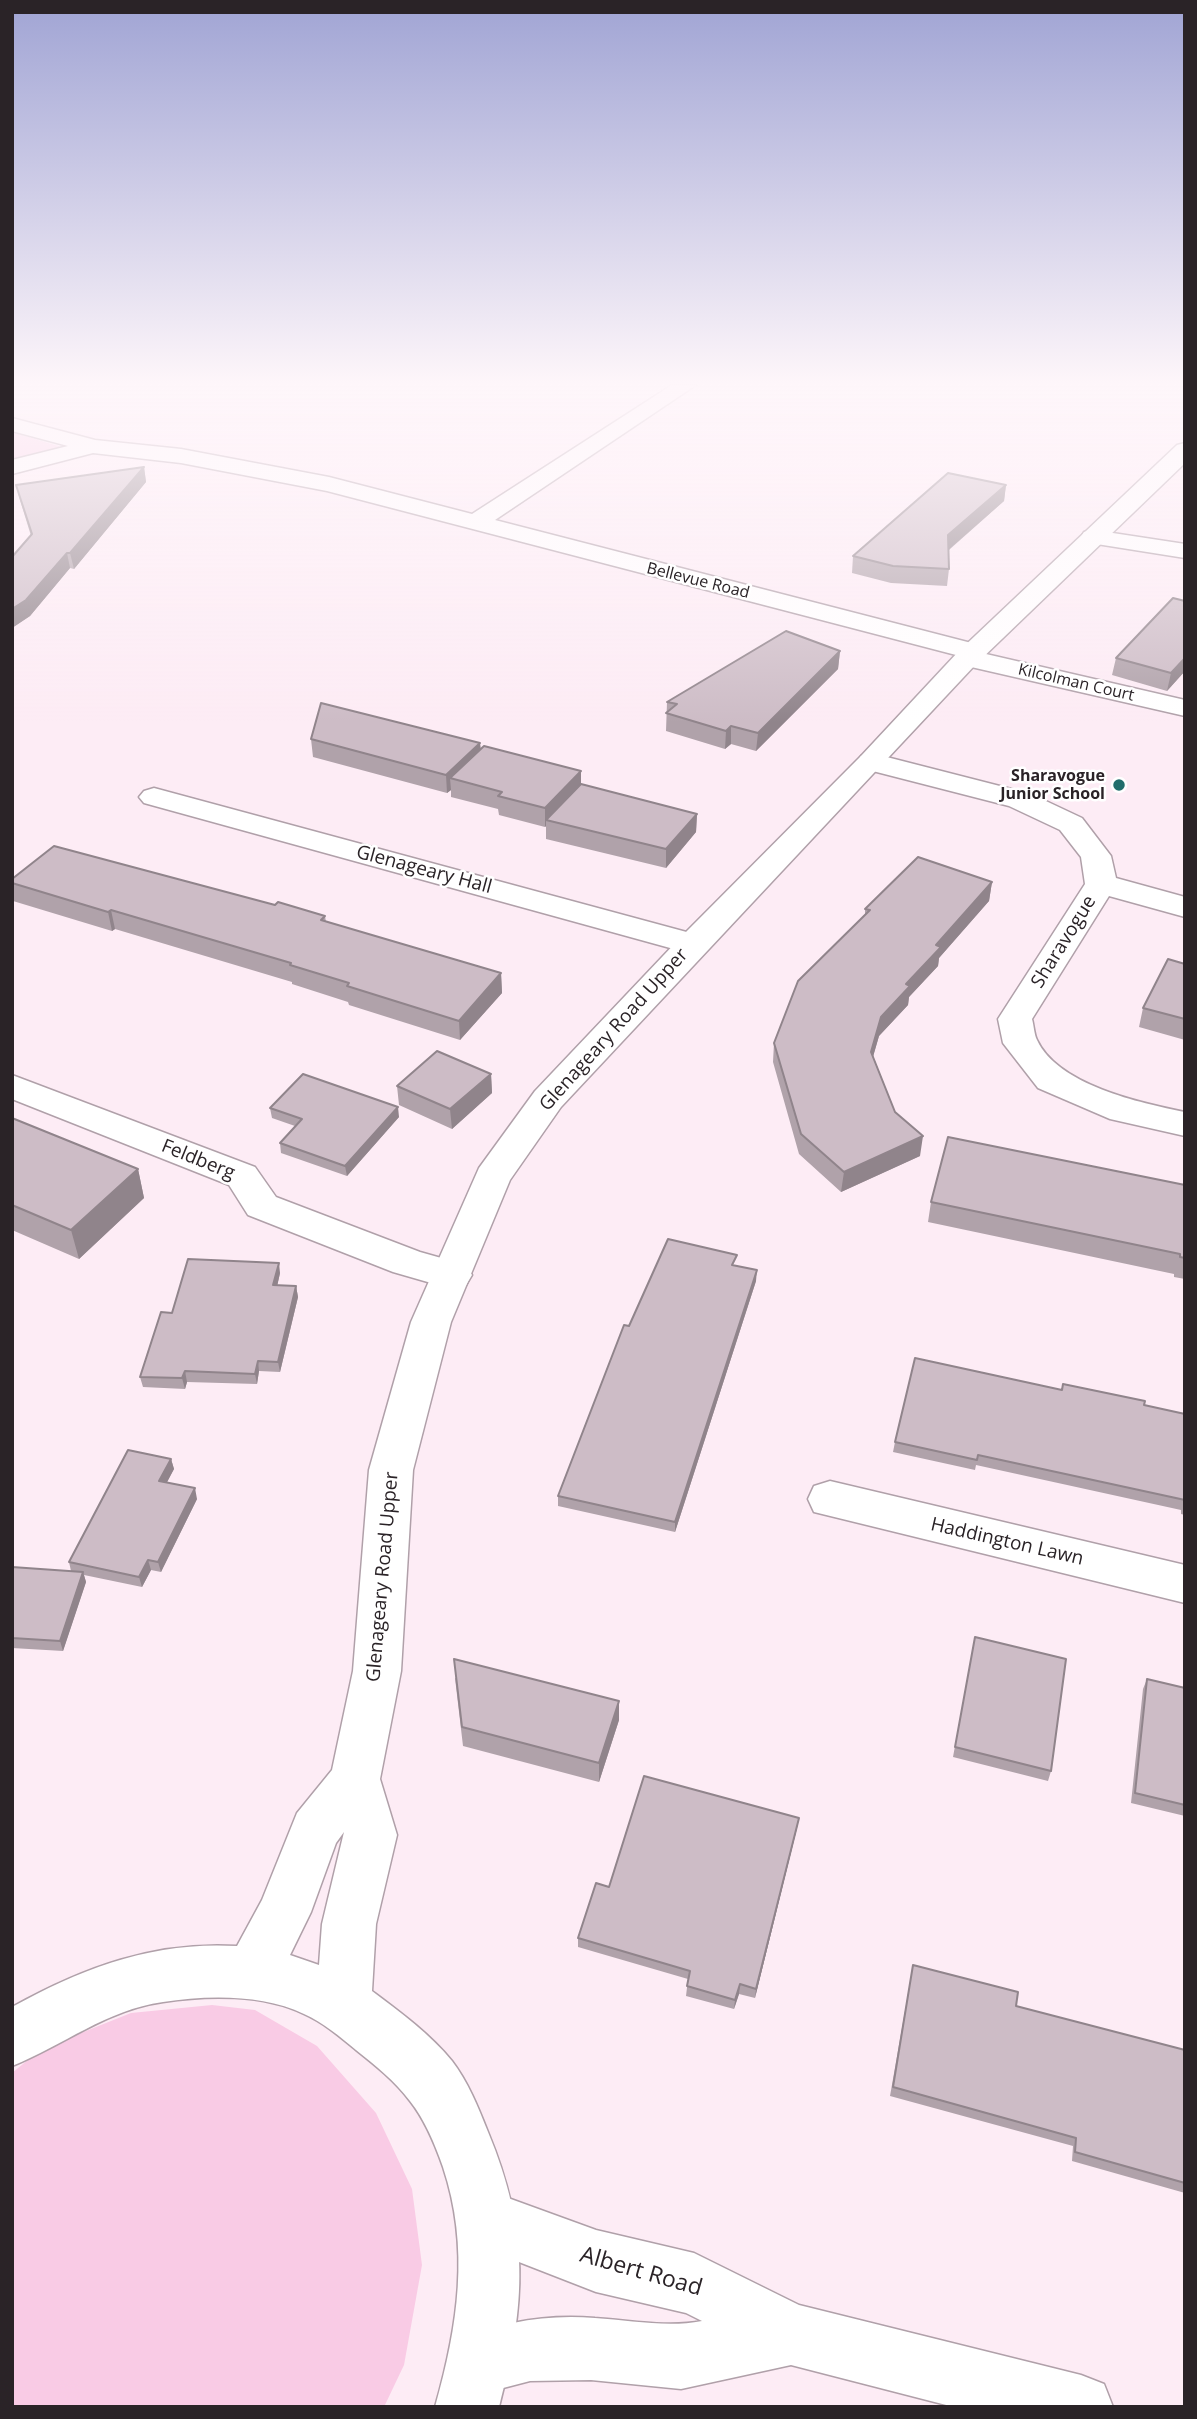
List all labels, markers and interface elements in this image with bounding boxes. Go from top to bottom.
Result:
street label: Bellevue Road [644,559,752,603]
street label: Kilcolman Court [1016,660,1136,706]
place label: Sharavogue Junior School [1000,766,1105,804]
marker: Sharavogue Junior School [1111,777,1127,793]
street label: Glenageary Hall [354,841,494,899]
street label: Sharavogue [1027,892,1101,992]
street label: Glenageary Road Upper [535,944,693,1116]
street label: Feldberg [158,1135,238,1185]
street label: Glenageary Road Upper [362,1471,404,1683]
street label: Haddington Lawn [928,1513,1086,1571]
street label: Albert Road [577,2241,705,2303]

